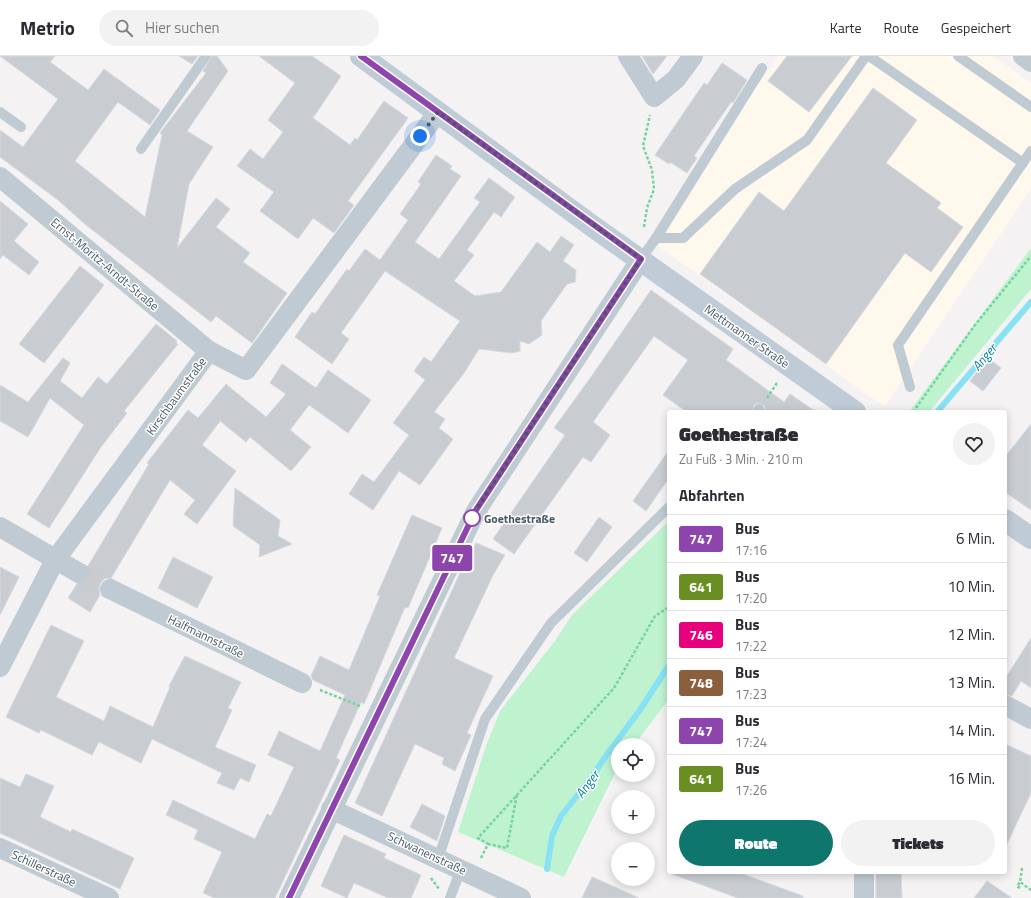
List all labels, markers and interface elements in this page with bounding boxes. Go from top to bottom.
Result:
search box [99,10,379,46]
text: Metrio [20,13,75,42]
text: Hier suchen [145,16,220,39]
icon: search [113,17,135,39]
text: Karte [830,17,862,38]
text: Route [884,17,919,38]
text: Gespeichert [941,17,1011,38]
your location [410,126,430,146]
street label: Ernst-Moritz-Arndt-Straße [47,213,163,315]
street label: Mettmanner Straße [701,300,793,372]
water label: Anger [967,338,1002,375]
street label: Kirschbaumstraße [141,353,211,439]
text: Goethestraße [679,419,798,448]
button: heart [953,423,995,465]
text: Zu Fuß · 3 Min. · 210 m [679,449,803,469]
text: Abfahrten [679,484,745,507]
marker: Goethestraße [463,509,481,527]
place label: Goethestraße [484,509,555,528]
text: Bus [735,517,760,540]
text: 6 Min. [956,527,995,550]
text: 747 [689,528,713,549]
text: 17:16 [735,540,767,560]
line badge: 747 [429,545,475,571]
text: 747 [440,547,464,568]
text: Bus [735,565,760,588]
text: 10 Min. [948,575,995,598]
text: 641 [689,576,713,597]
text: 17:20 [735,588,767,608]
street label: Halfmannstraße [165,609,247,663]
text: Bus [735,613,760,636]
text: 12 Min. [948,623,995,646]
text: 746 [689,624,713,645]
text: 17:22 [735,636,767,656]
text: Bus [735,661,760,684]
text: 13 Min. [948,671,995,694]
text: 748 [689,672,713,693]
text: 17:23 [735,684,767,704]
text: Bus [735,709,760,732]
text: 14 Min. [948,719,995,742]
text: 747 [689,720,713,741]
text: 17:24 [735,732,767,752]
map controls [611,738,655,886]
button: locate [611,738,655,782]
text: Bus [735,757,760,780]
water label: Anger [570,765,605,802]
text: 16 Min. [948,767,995,790]
text: 641 [689,768,713,789]
text: 17:26 [735,780,767,800]
button: + [611,790,655,834]
button: Route [679,820,833,866]
button: Tickets [841,820,995,866]
street label: Schwanenstraße [384,826,470,880]
button: − [611,842,655,886]
street label: Schillerstraße [9,845,79,891]

